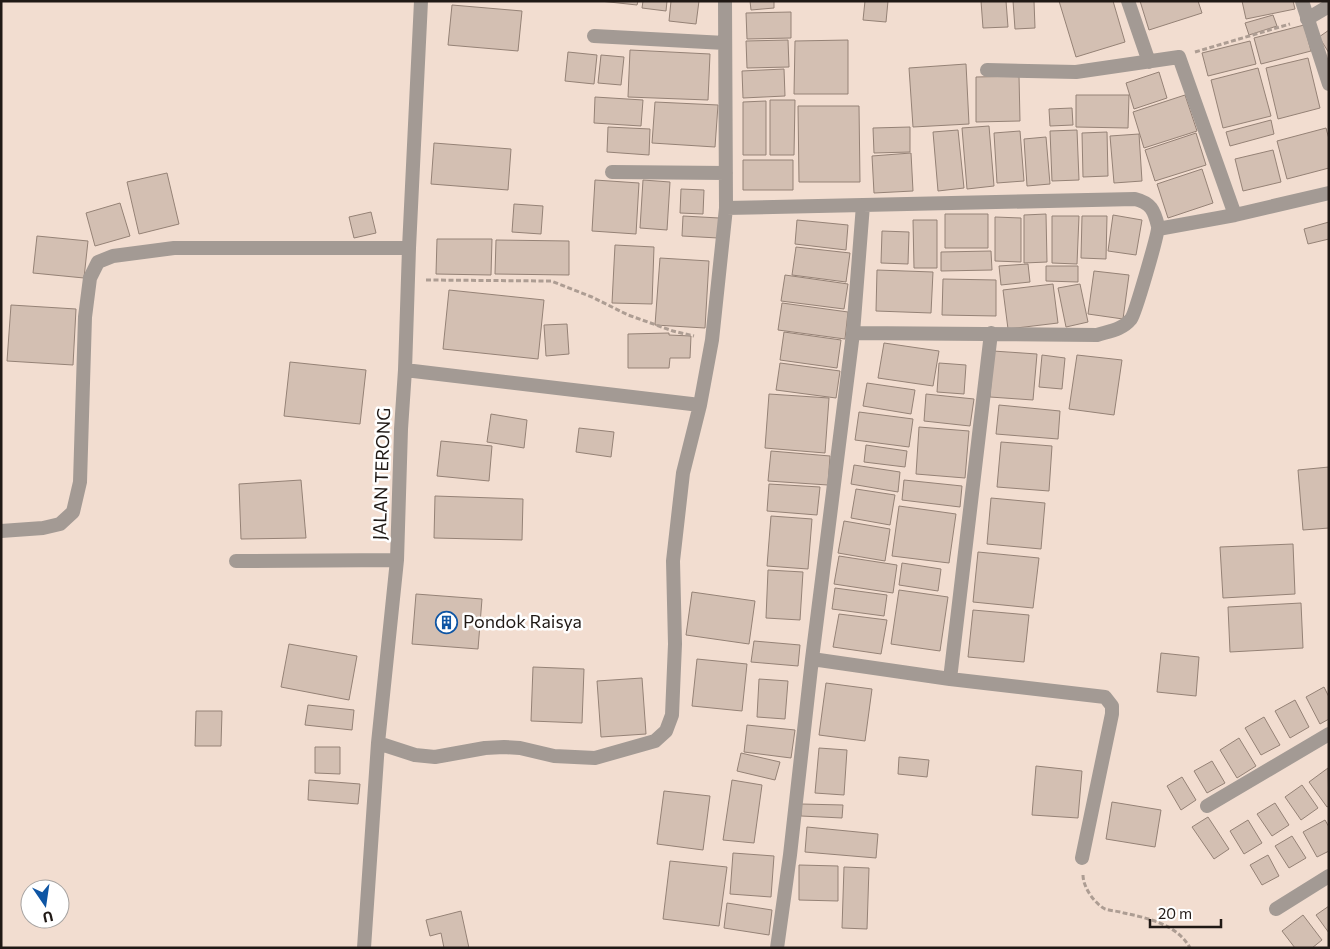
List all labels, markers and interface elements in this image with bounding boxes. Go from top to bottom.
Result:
street label: JALAN TERONG [368,407,394,541]
building icon: Pondok Raisya [435,610,459,634]
place label: Pondok Raisya [463,610,582,632]
north arrow [20,879,70,929]
scale bar [1150,896,1221,928]
text: 20 m [1158,904,1192,922]
text: U [41,908,55,927]

